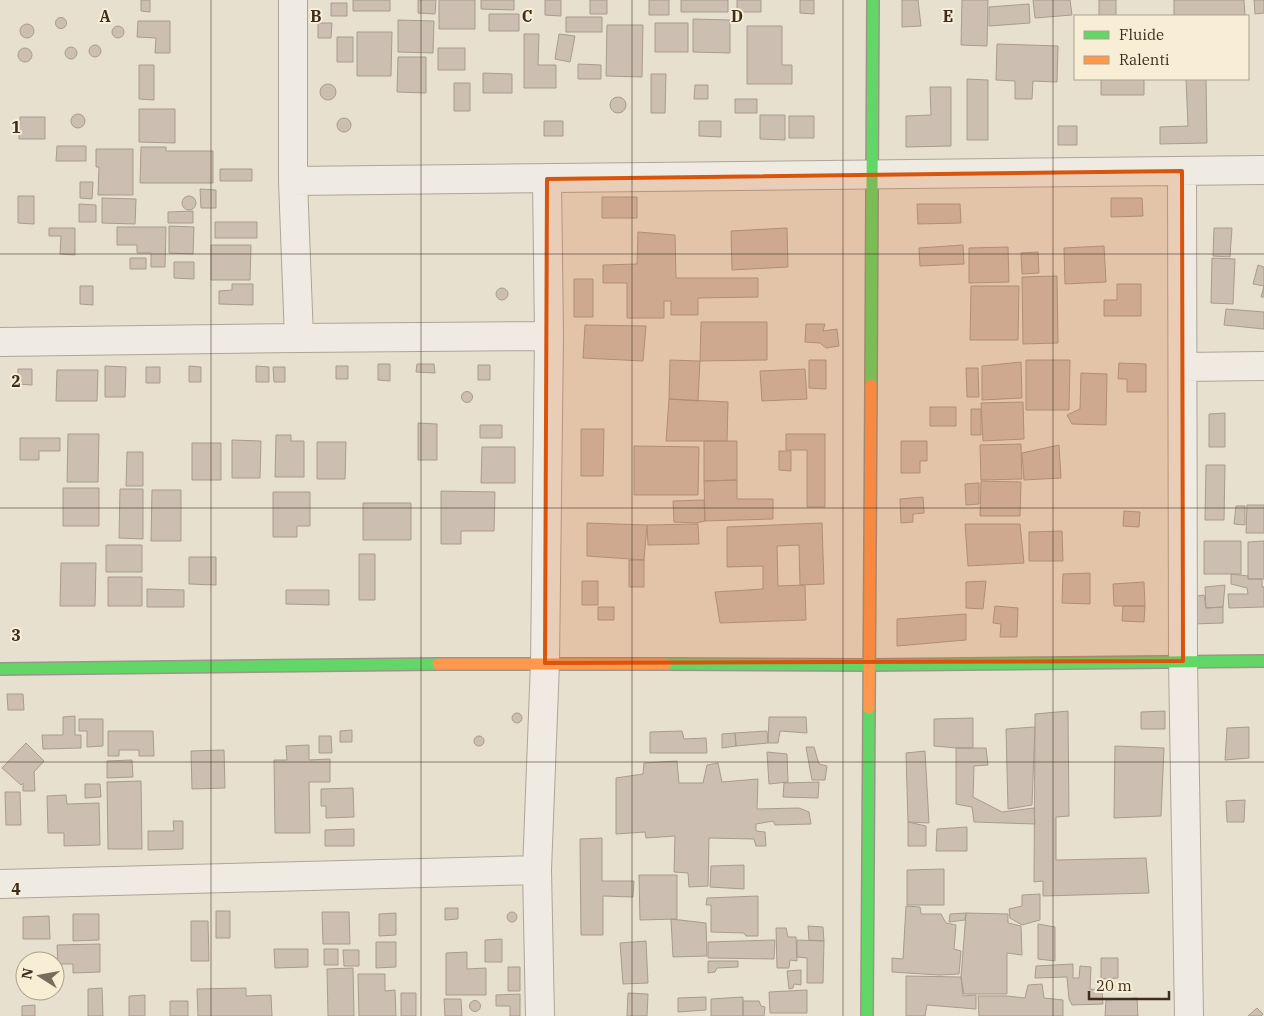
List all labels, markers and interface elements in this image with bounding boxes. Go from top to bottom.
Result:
text: A [99,6,111,26]
text: B [310,6,322,26]
text: C [522,6,532,26]
text: D [731,6,743,26]
text: E [943,6,953,26]
legend [1074,15,1249,80]
text: Fluide [1119,25,1164,44]
text: Ralenti [1119,50,1170,69]
text: 1 [11,117,21,137]
text: 2 [11,371,21,391]
text: 3 [11,625,21,645]
text: 4 [11,879,21,899]
north arrow [15,951,65,1001]
text: N [17,966,37,981]
scale bar [1089,968,1169,1000]
text: 20 m [1096,976,1132,995]

